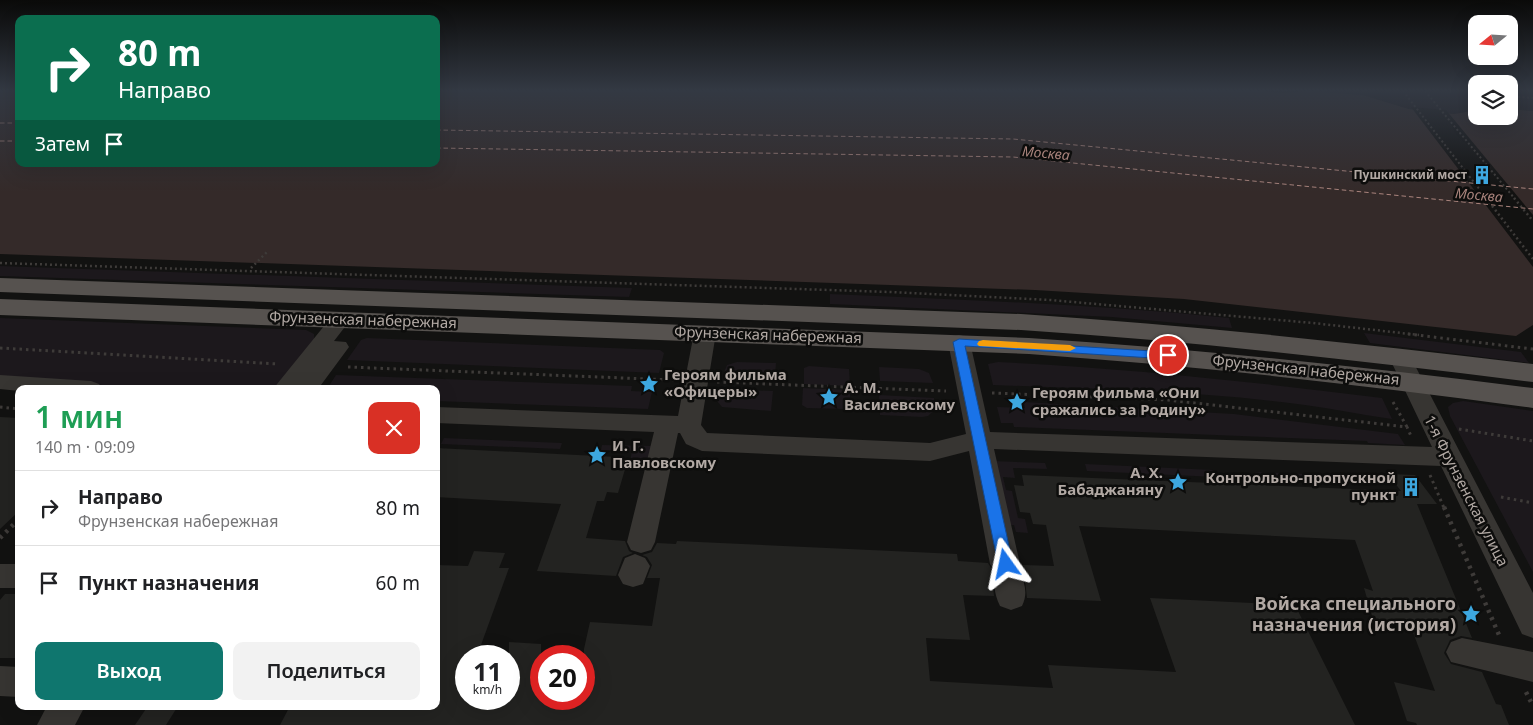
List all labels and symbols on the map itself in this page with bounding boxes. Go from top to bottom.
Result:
north arrow [1468,15,1518,65]
water label: Москва [1021,141,1071,164]
building icon: Пушкинский мост [1471,164,1493,186]
place label: Пушкинский мост [1353,166,1467,183]
water label: Москва [1454,183,1504,206]
street label: Фрунзенская набережная [269,306,457,332]
street label: Фрунзенская набережная [674,321,862,347]
pin [1147,334,1189,376]
street label: Фрунзенская набережная [1212,349,1401,389]
place label: Героям фильма «Офицеры» [664,364,787,401]
place icon: Героям фильма «Офицеры» [638,373,660,395]
place label: А. М. Василевскому [844,377,956,414]
place label: Героям фильма «Они сражались за Родину» [1032,382,1206,419]
place icon: А. М. Василевскому [818,386,840,408]
place icon: Героям фильма «Они сражались за Родину» [1006,391,1028,413]
street label: 1-я Фрунзенская улица [1420,412,1514,569]
place label: И. Г. Павловскому [612,435,717,472]
place icon: И. Г. Павловскому [586,444,608,466]
place label: А. Х. Бабаджаняну [1058,462,1163,499]
place label: Контрольно-пропускной пункт [1205,467,1396,504]
place icon: А. Х. Бабаджаняну [1167,471,1189,493]
building icon: Контрольно-пропускной пункт [1400,476,1422,498]
position arrow [979,537,1031,589]
place label: Войска специального назначения (история) [1252,591,1456,636]
place icon: Войска специального назначения (история) [1460,603,1482,625]
speed limit sign: 20 [530,645,595,710]

